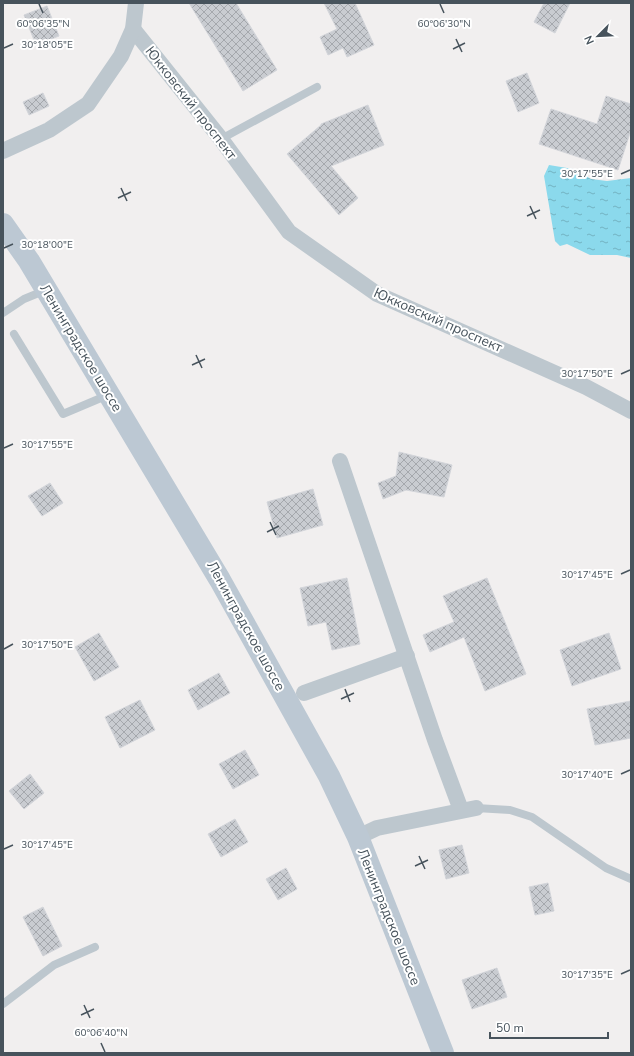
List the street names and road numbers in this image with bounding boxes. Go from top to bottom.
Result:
street label: Юкковский проспект [141,42,242,164]
street label: Ленинградское шоссе [35,281,127,415]
street label: Юкковский проспект [371,283,506,357]
street label: Ленинградское шоссе [202,558,290,694]
street label: Ленинградское шоссе [353,846,425,988]

